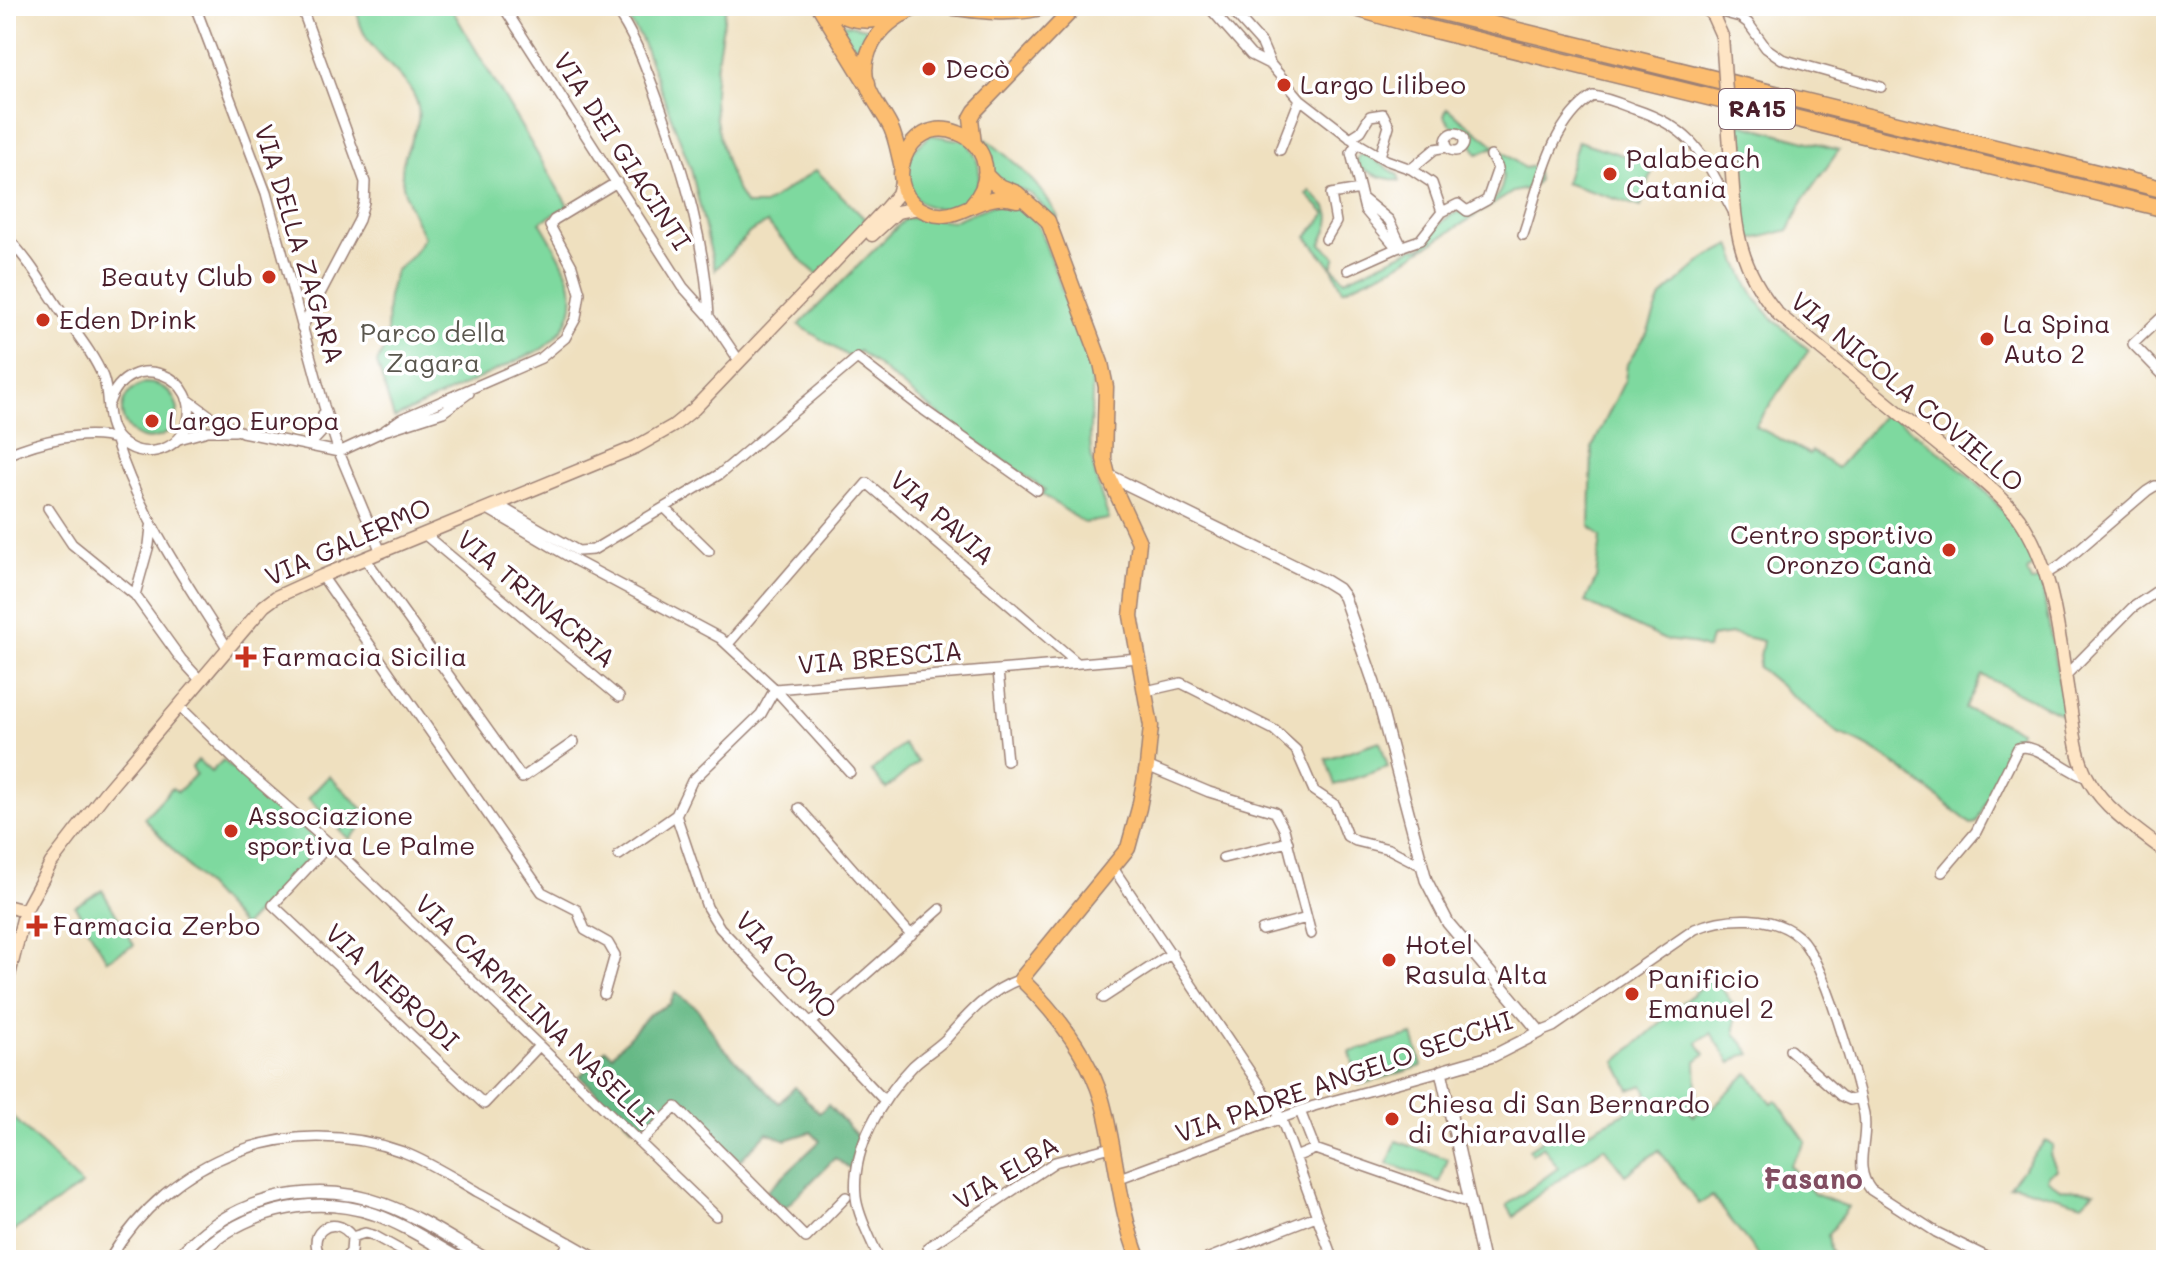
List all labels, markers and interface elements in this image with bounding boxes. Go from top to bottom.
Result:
street label: VIA DEI GIACINTI [546,45,699,256]
place label: Decò [945,51,1010,85]
marker: Decò [920,60,938,78]
place label: Largo Lilibeo [1300,67,1466,101]
marker: Largo Lilibeo [1275,76,1293,94]
road number: RA15 [1719,89,1795,129]
street label: VIA DELLA ZAGARA [247,120,353,367]
place label: Palabeach Catania [1626,141,1760,205]
marker: Palabeach Catania [1601,165,1619,183]
place label: Beauty Club [101,259,253,293]
marker: Beauty Club [260,268,278,286]
street label: VIA NICOLA COVIELLO [1784,284,2031,499]
place label: Eden Drink [59,302,196,336]
place label: La Spina Auto 2 [2003,306,2110,370]
marker: Eden Drink [34,311,52,329]
park label: Parco della Zagara [360,315,506,379]
marker: La Spina Auto 2 [1978,330,1996,348]
place label: Largo Europa [168,403,340,437]
marker: Largo Europa [143,412,161,430]
street label: VIA PAVIA [883,462,1002,572]
street label: VIA GALERMO [259,489,436,593]
place label: Centro sportivo Oronzo Canà [1730,517,1933,581]
street label: VIA TRINACRIA [450,522,623,675]
marker: Centro sportivo Oronzo Canà [1940,541,1958,559]
street label: VIA BRESCIA [796,633,963,681]
place label: Farmacia Sicilia [262,639,467,673]
marker: Farmacia Sicilia [237,648,255,666]
place label: Associazione sportiva Le Palme [247,798,475,862]
marker: Associazione sportiva Le Palme [222,822,240,840]
street label: VIA CARMELINA NASELLI [408,886,661,1132]
street label: VIA COMO [728,903,845,1025]
place label: Farmacia Zerbo [53,908,260,942]
street label: VIA NEBRODI [318,915,467,1057]
marker: Farmacia Zerbo [28,917,46,935]
place label: Hotel Rasula Alta [1405,927,1548,991]
marker: Hotel Rasula Alta [1380,951,1398,969]
place label: Panificio Emanuel 2 [1648,961,1774,1025]
marker: Panificio Emanuel 2 [1623,985,1641,1003]
street label: VIA PADRE ANGELO SECCHI [1171,1002,1517,1150]
place label: Chiesa di San Bernardo di Chiaravalle [1408,1086,1710,1150]
marker: Chiesa di San Bernardo di Chiaravalle [1383,1110,1401,1128]
street label: VIA ELBA [947,1127,1064,1217]
district label: Fasano [1763,1160,1863,1196]

